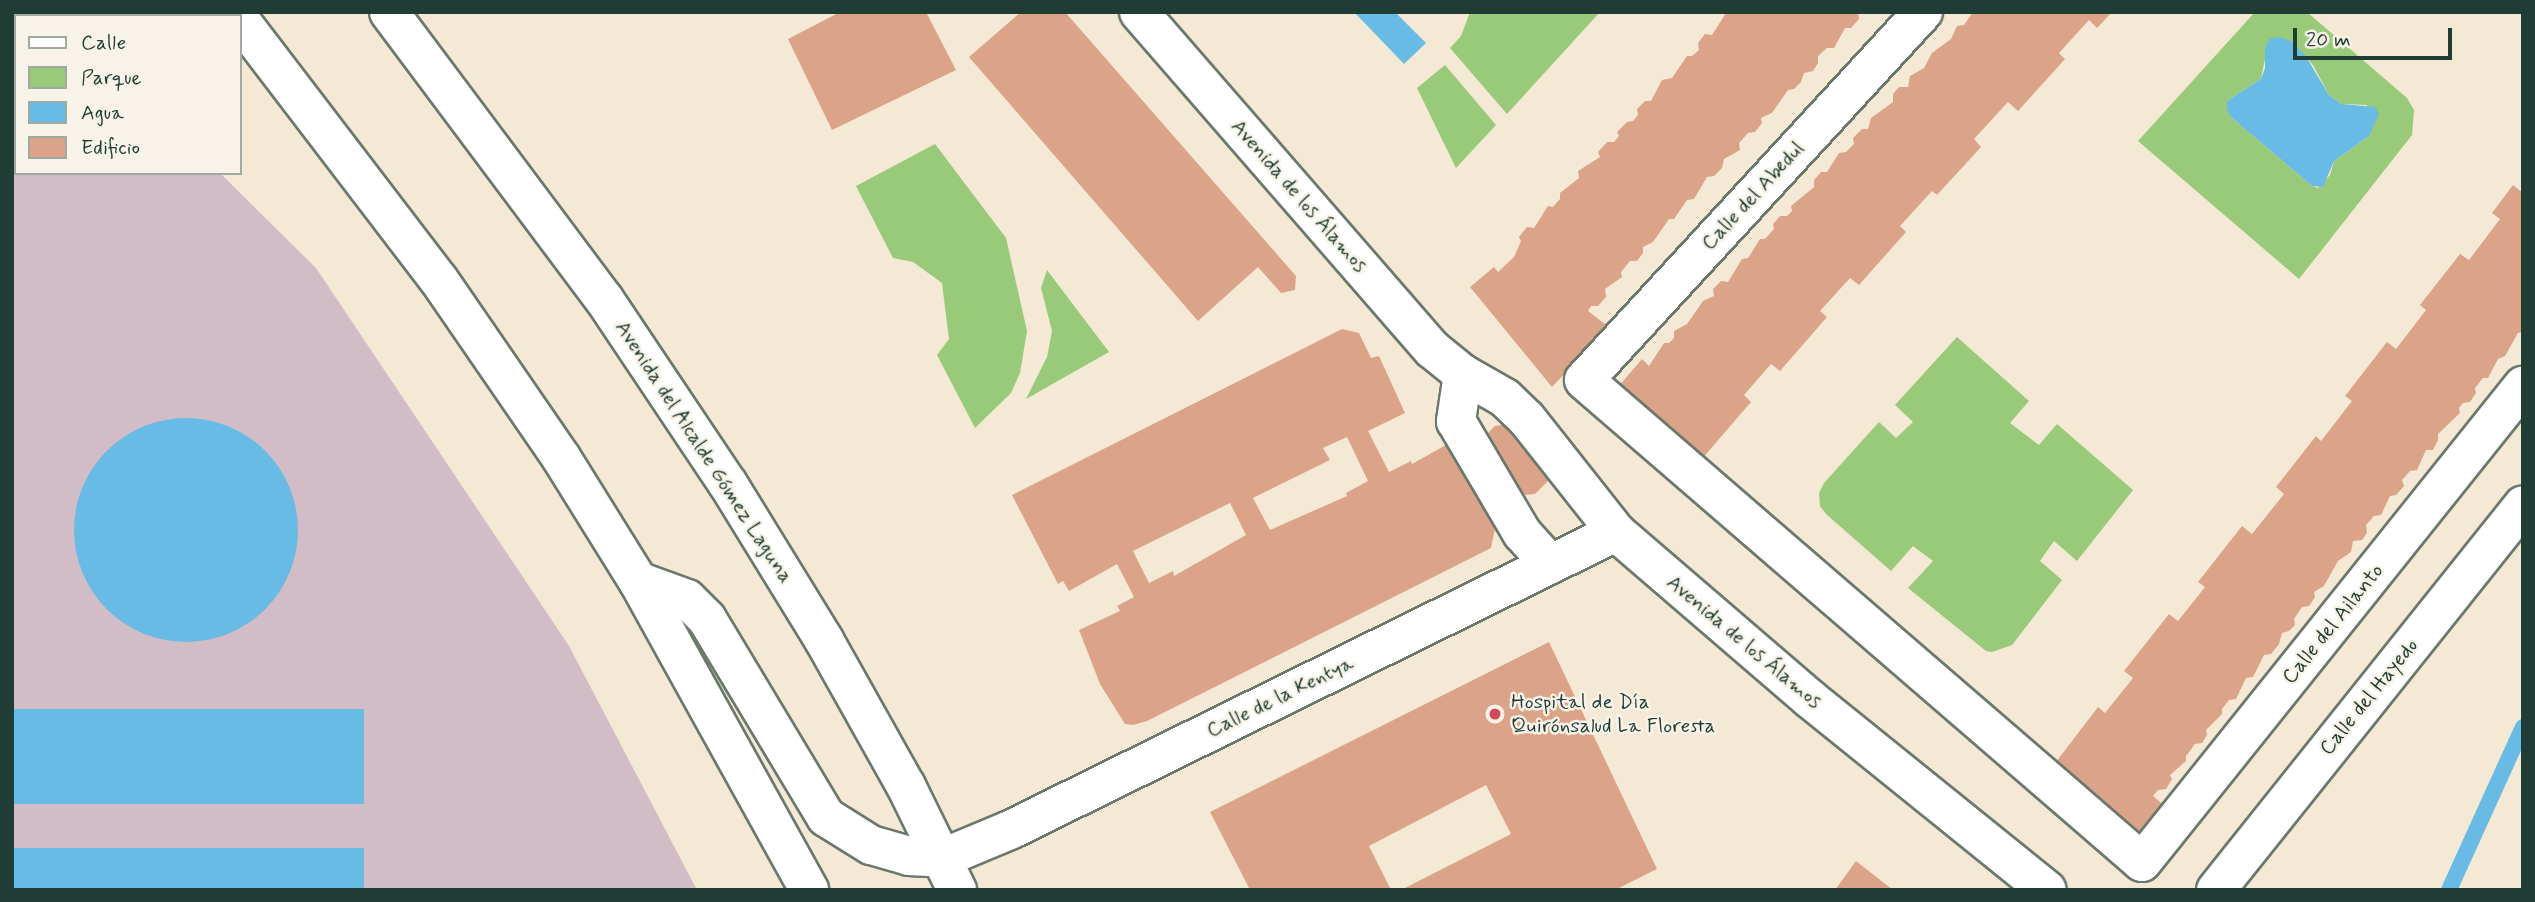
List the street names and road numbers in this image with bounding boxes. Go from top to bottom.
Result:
street label: Avenida de los Álamos [1225,113,1373,279]
street label: Calle del Abedul [1696,136,1810,256]
street label: Avenida del Alcalde Gómez Laguna [609,314,799,590]
street label: Calle del Ailanto [2277,559,2389,689]
street label: Avenida de los Álamos [1660,569,1828,715]
street label: Calle del Hayedo [2313,633,2425,761]
street label: Calle de la Kentya [1200,650,1360,744]

